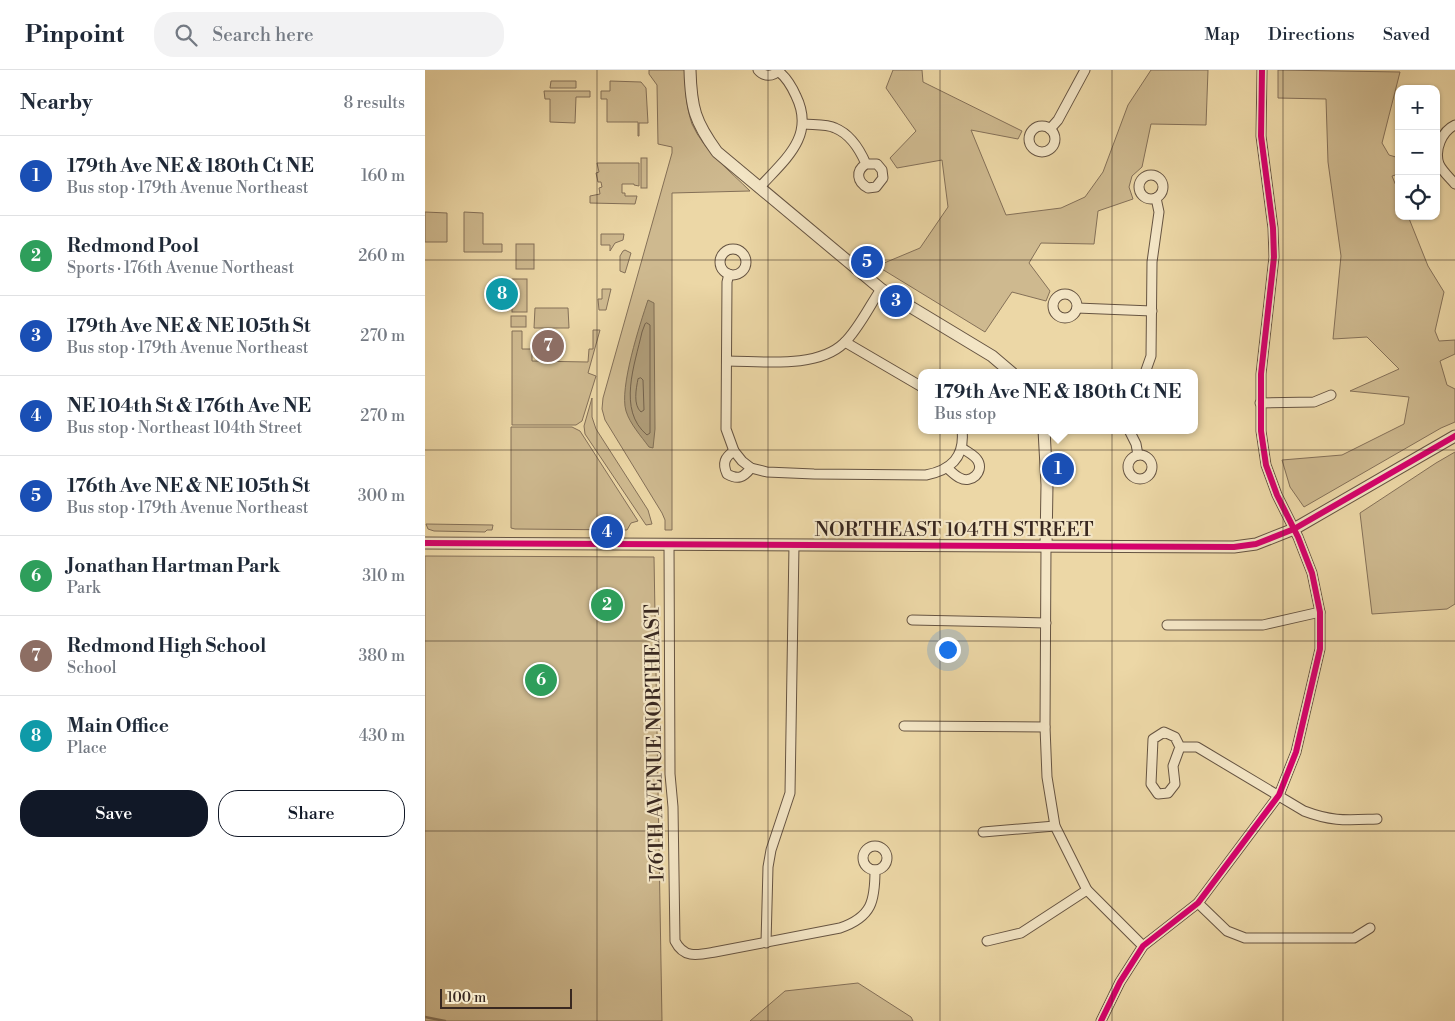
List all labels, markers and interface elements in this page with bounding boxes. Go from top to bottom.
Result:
search box [154,12,504,57]
text: Pinpoint [25,20,124,50]
icon: search [172,21,200,49]
text: Search here [212,23,314,47]
text: Map [1204,23,1240,46]
text: Directions [1268,23,1355,46]
text: Saved [1383,23,1430,46]
map controls [1395,85,1440,220]
button: + [1395,85,1440,130]
text: Nearby [20,90,93,116]
text: 8 results [343,93,405,113]
button: − [1395,130,1440,175]
text: 179th Ave NE & 180th Ct NE [67,154,314,178]
text: 1 [32,166,40,186]
text: 160 m [361,166,405,186]
button: locate [1395,175,1440,220]
text: Bus stop · 179th Avenue Northeast [67,178,309,198]
text: Redmond Pool [67,234,199,258]
pin: 5 [851,243,883,281]
text: 2 [31,246,41,266]
text: 260 m [358,246,405,266]
text: Sports · 176th Avenue Northeast [67,258,294,278]
pin: 8 [486,275,518,313]
pin: 3 [880,282,912,320]
text: 179th Ave NE & NE 105th St [67,314,311,338]
text: 3 [31,326,41,346]
text: 270 m [360,326,405,346]
pin: 7 [532,327,564,365]
text: Bus stop · 179th Avenue Northeast [67,338,309,358]
popup [918,369,1198,434]
text: 179th Ave NE & 180th Ct NE [935,380,1181,404]
text: NE 104th St & 176th Ave NE [67,394,311,418]
text: Bus stop [935,404,996,424]
text: 4 [31,406,41,426]
text: 270 m [360,406,405,426]
text: Bus stop · Northeast 104th Street [67,418,302,438]
pin: 1 [1042,450,1074,488]
text: 176th Ave NE & NE 105th St [67,474,310,498]
text: 5 [31,486,41,506]
text: 300 m [358,486,405,506]
text: Bus stop · 179th Avenue Northeast [67,498,309,518]
pin: 4 [591,513,623,551]
street label: NORTHEAST 104TH STREET [814,518,1094,543]
text: Jonathan Hartman Park [67,554,280,578]
text: 6 [31,566,41,586]
text: 310 m [362,566,405,586]
text: Park [67,578,100,598]
pin: 2 [591,586,623,624]
street label: 176TH AVENUE NORTHEAST [641,604,670,882]
text: Redmond High School [67,634,266,658]
your location [935,637,961,663]
text: 7 [31,646,41,666]
text: 380 m [358,646,405,666]
text: School [67,658,116,678]
pin: 6 [525,661,557,699]
text: Main Office [67,714,169,738]
text: 8 [31,726,41,746]
text: 430 m [359,726,405,746]
text: Place [67,738,107,758]
button: Save [20,790,208,837]
button: Share [218,790,405,837]
scale bar [440,986,573,1009]
text: 100 m [447,989,486,1007]

